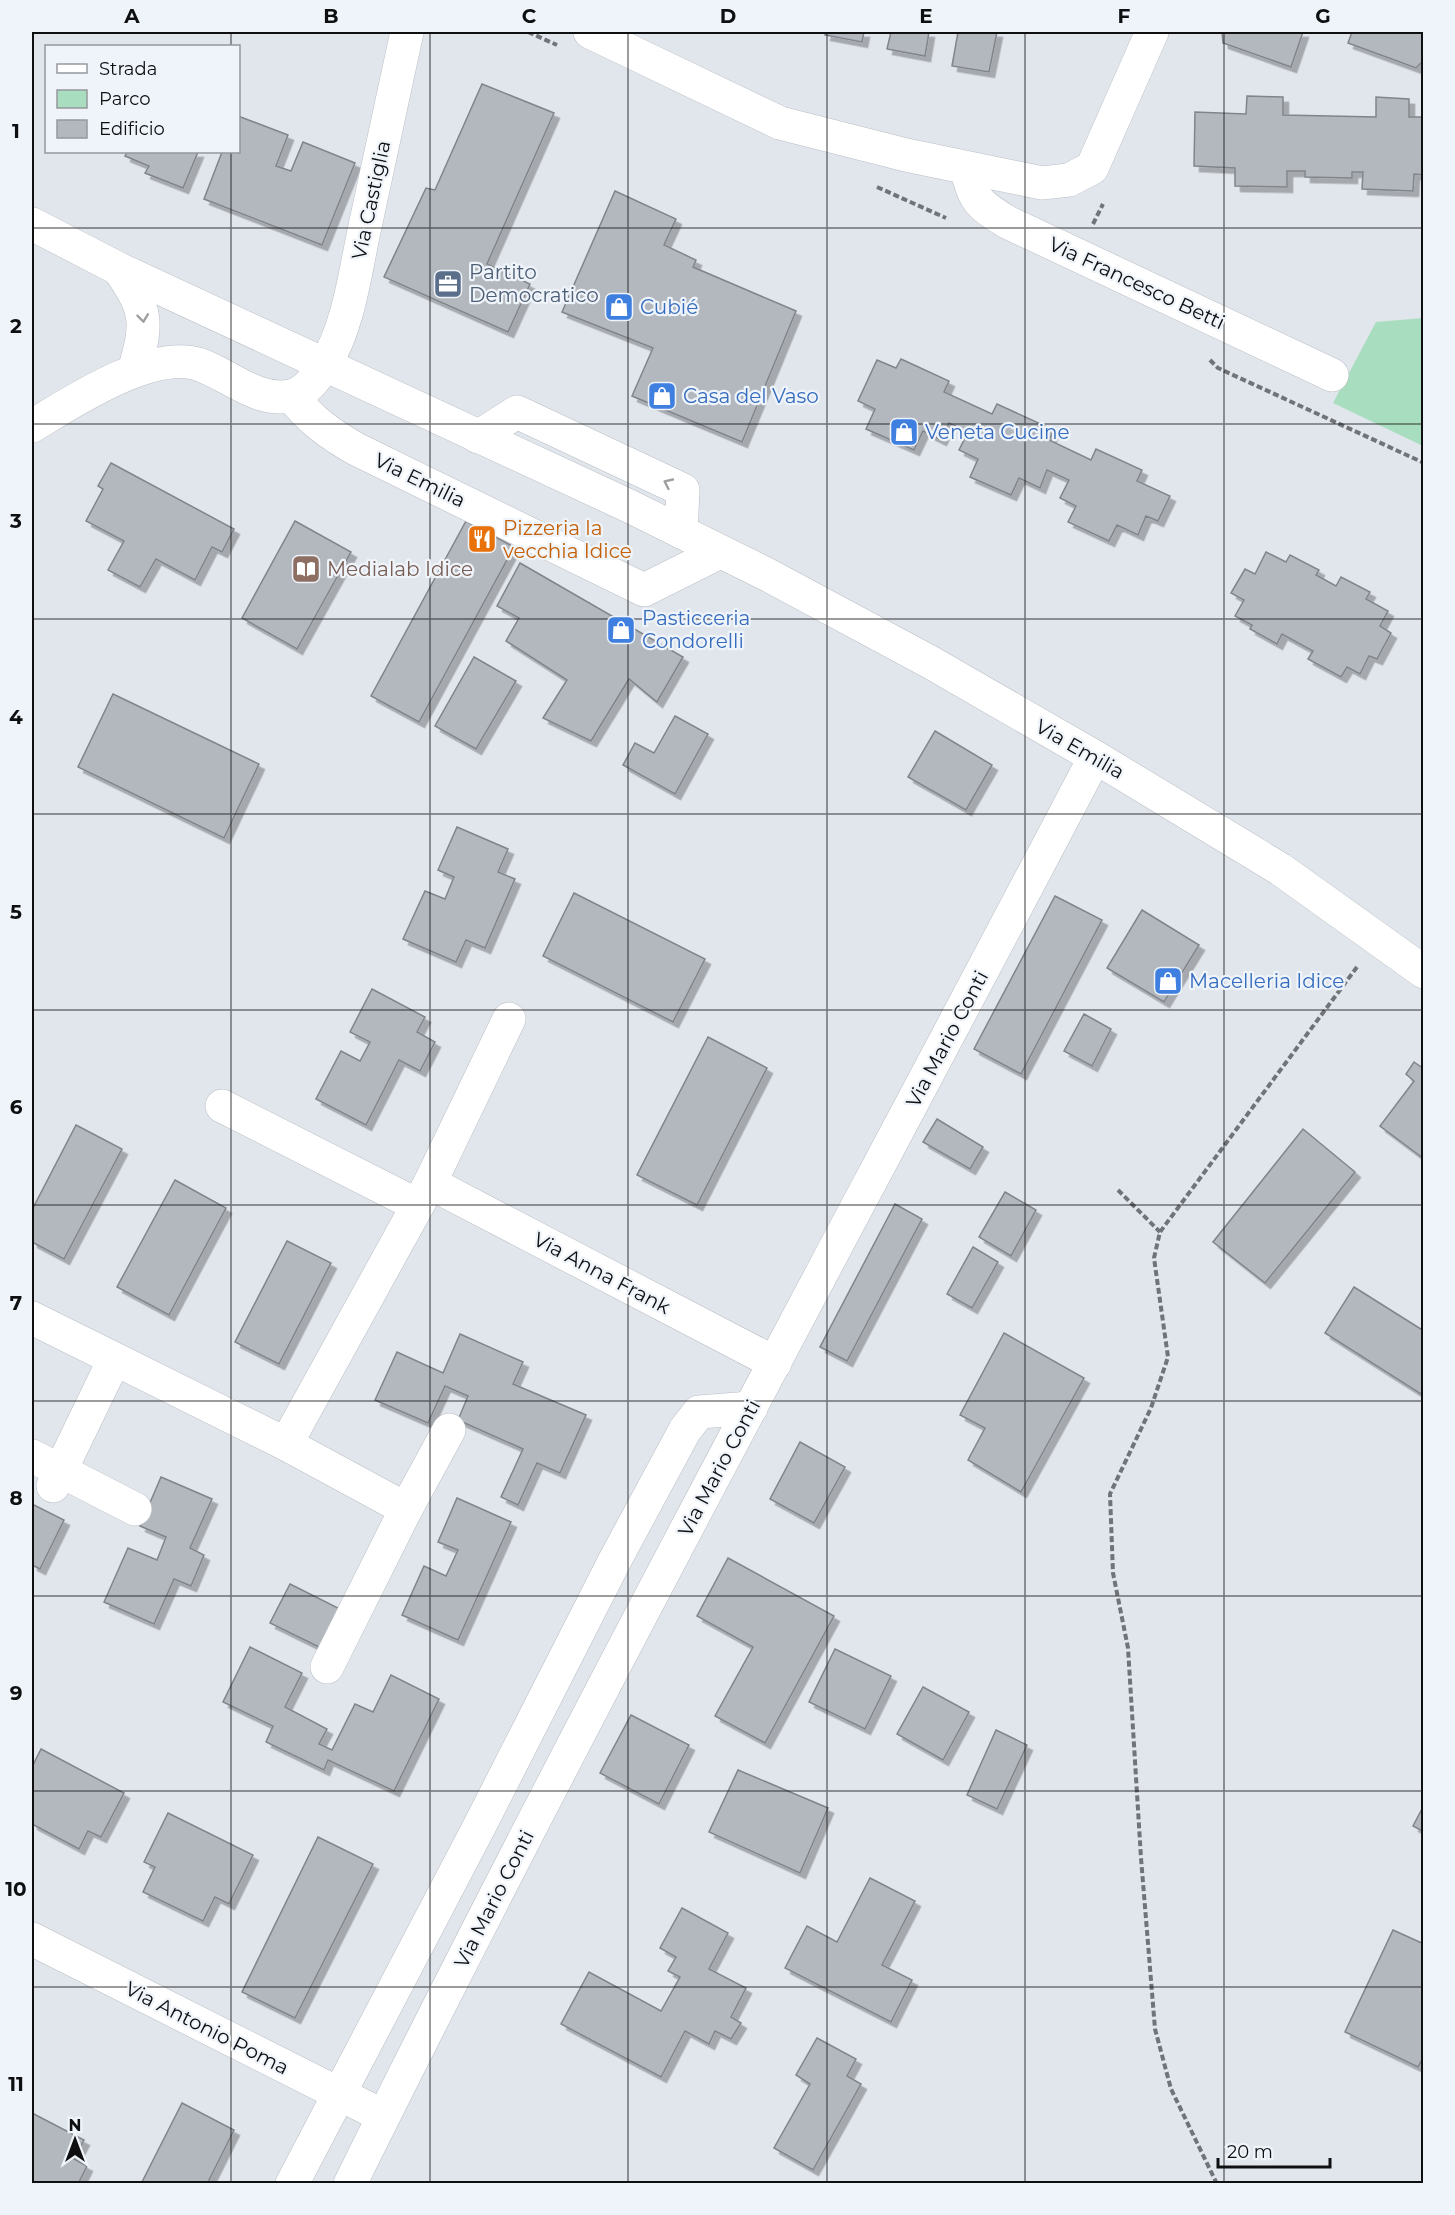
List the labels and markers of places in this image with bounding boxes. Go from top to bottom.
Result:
place label: Partito Democratico [469,260,599,307]
office icon: Partito Democratico [432,268,464,300]
shop icon: Cubié [603,291,635,323]
place label: Cubié [640,295,698,319]
shop icon: Casa del Vaso [646,380,678,412]
place label: Casa del Vaso [683,384,819,408]
shop icon: Veneta Cucine [888,416,920,448]
place label: Veneta Cucine [925,420,1070,444]
place label: Pizzeria la vecchia Idice [503,516,632,563]
restaurant icon: Pizzeria la vecchia Idice [466,523,498,555]
library icon: Medialab Idice [290,553,322,585]
place label: Medialab Idice [327,557,473,581]
place label: Pasticceria Condorelli [642,606,750,653]
shop icon: Pasticceria Condorelli [605,614,637,646]
shop icon: Macelleria Idice [1152,965,1184,997]
place label: Macelleria Idice [1189,969,1344,993]

